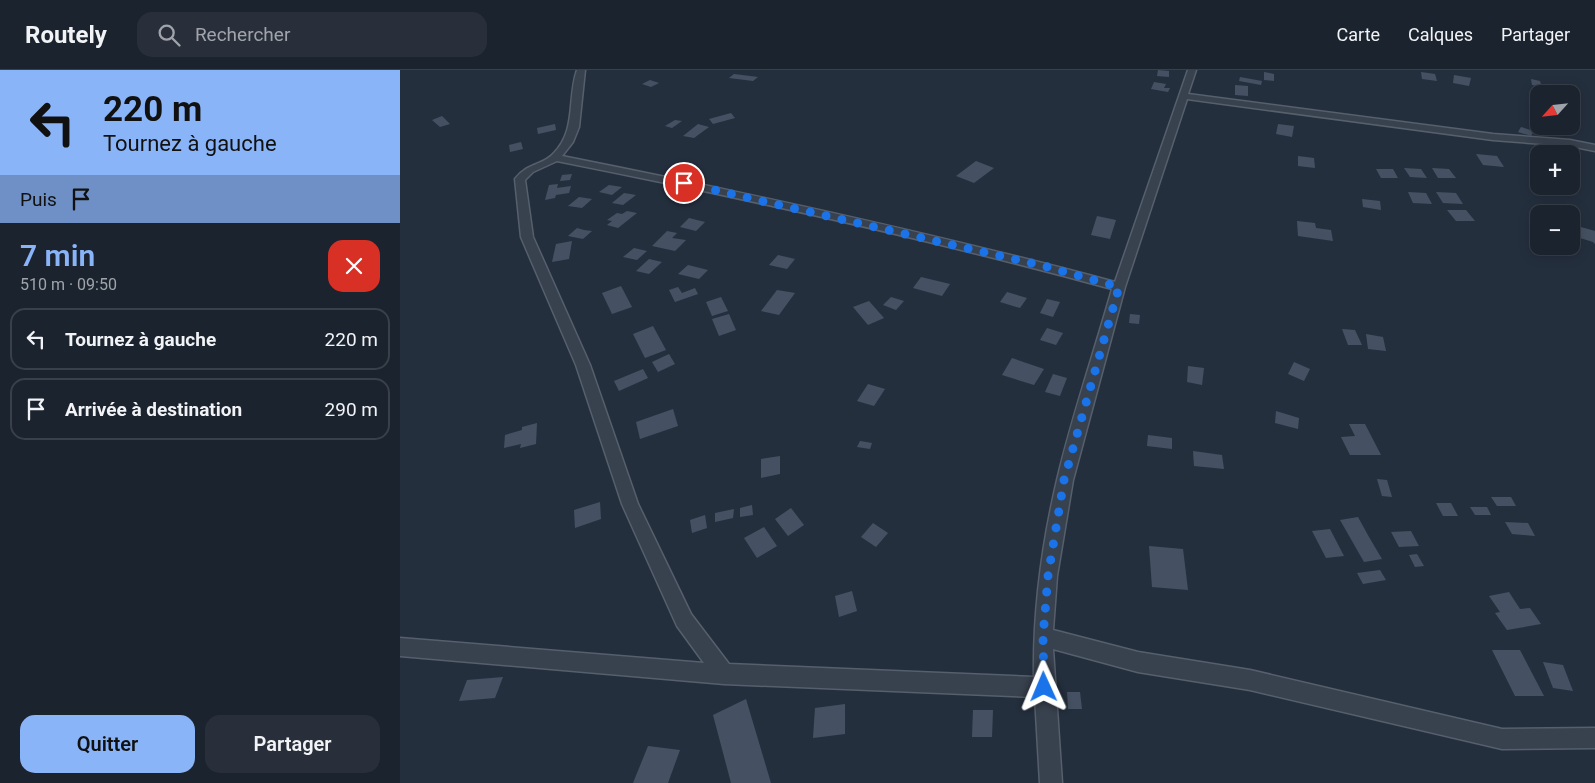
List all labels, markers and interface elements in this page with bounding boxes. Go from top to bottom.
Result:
search box [137,12,487,57]
text: Routely [25,21,107,49]
icon: search [155,21,183,49]
text: Rechercher [195,23,290,46]
text: Carte [1337,24,1380,45]
text: Calques [1408,24,1473,45]
text: Partager [1501,24,1570,45]
north arrow [1530,85,1580,135]
map controls [1530,85,1580,255]
text: 220 m [103,89,202,130]
icon: left [20,90,85,155]
text: Tournez à gauche [103,131,277,156]
button: + [1530,145,1580,195]
pin [663,162,705,204]
icon: arrive [670,169,698,197]
icon: arrive [67,185,95,213]
text: Puis [20,188,57,211]
button: − [1530,205,1580,255]
text: 7 min [20,238,95,273]
button: close [328,240,380,292]
text: 510 m · 09:50 [20,275,117,294]
icon: left [22,325,50,353]
text: Tournez à gauche [65,328,216,351]
text: 220 m [325,328,378,351]
icon: arrive [22,395,50,423]
text: Arrivée à destination [65,398,242,421]
text: 290 m [325,398,378,421]
position arrow [1017,660,1069,712]
button: Quitter [20,715,195,773]
button: Partager [205,715,380,773]

